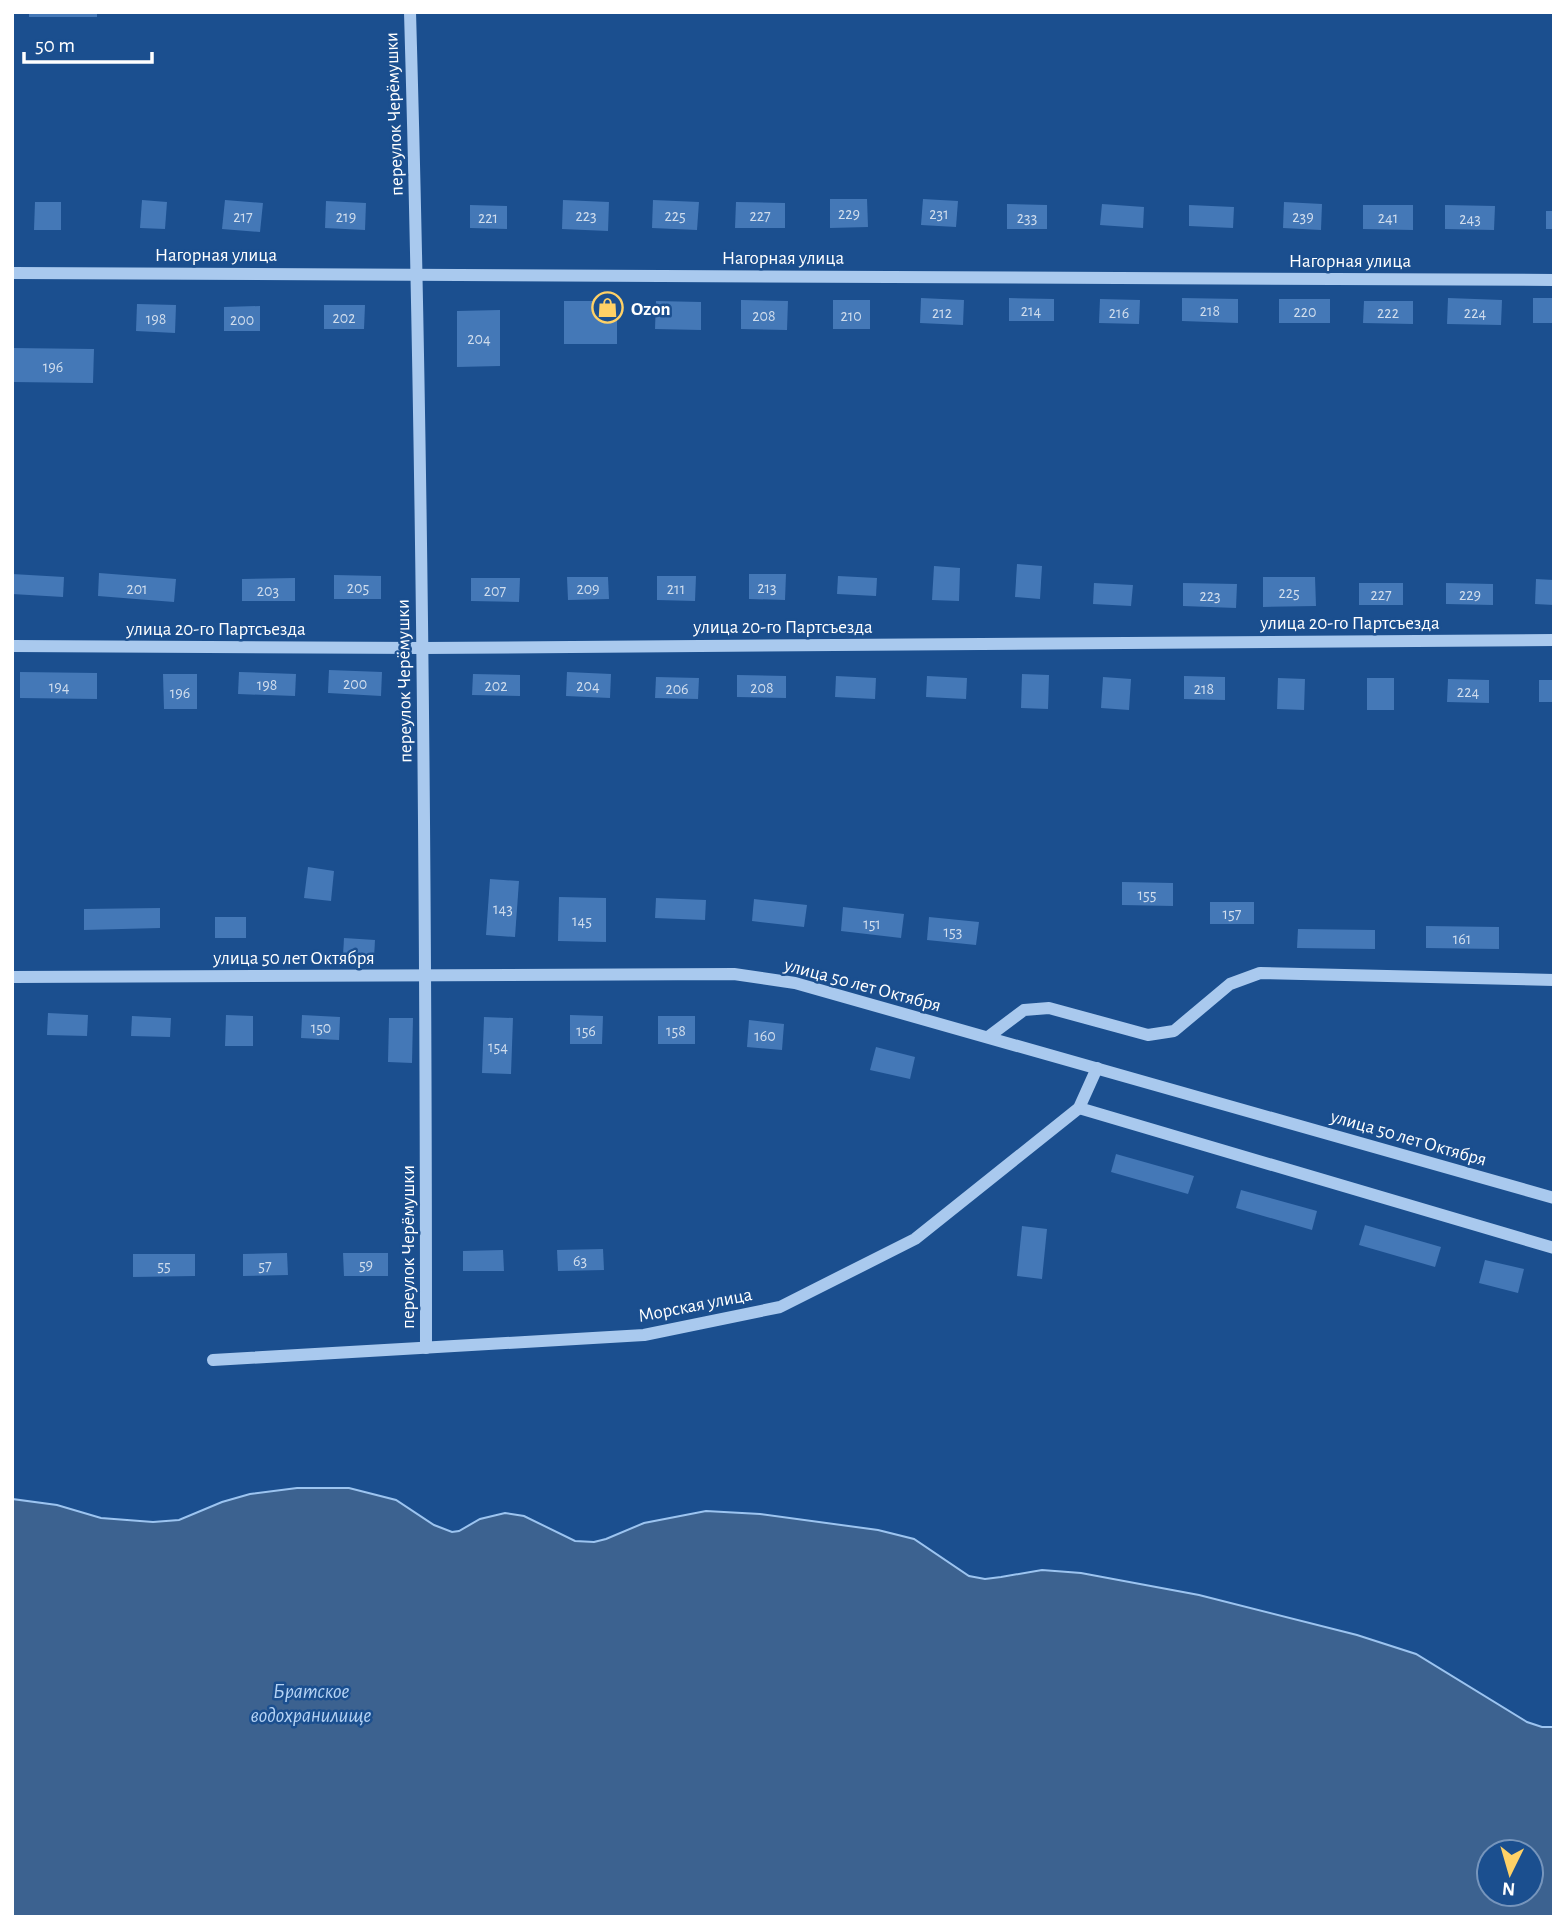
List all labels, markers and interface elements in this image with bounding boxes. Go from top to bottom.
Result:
scale bar [24,21,152,65]
street label: переулок Черёмушки [382,32,407,196]
text: 50 m [35,35,75,56]
house number: 229 [838,206,860,222]
house number: 231 [929,206,949,222]
house number: 223 [575,208,597,224]
house number: 225 [664,208,686,224]
house number: 227 [749,208,771,224]
house number: 217 [233,209,253,225]
house number: 219 [336,209,356,225]
house number: 239 [1292,209,1314,225]
house number: 221 [478,210,498,226]
house number: 233 [1017,210,1037,226]
house number: 241 [1378,210,1398,226]
house number: 243 [1459,211,1481,227]
street label: Нагорная улица [155,246,277,265]
street label: Нагорная улица [722,249,844,268]
street label: Нагорная улица [1289,252,1411,271]
shop icon: Ozon [591,291,625,325]
place label: Ozon [631,300,670,319]
house number: 214 [1021,303,1042,319]
house number: 218 [1200,303,1220,319]
house number: 220 [1293,304,1317,320]
house number: 212 [932,305,952,321]
house number: 216 [1109,305,1129,321]
house number: 222 [1377,305,1399,321]
house number: 224 [1464,305,1486,321]
house number: 208 [752,308,776,324]
house number: 210 [840,308,862,324]
house number: 202 [332,310,356,326]
house number: 198 [146,311,166,327]
house number: 200 [230,312,254,328]
house number: 204 [467,331,491,347]
house number: 196 [43,359,63,375]
house number: 205 [347,580,369,596]
house number: 213 [757,580,777,596]
house number: 201 [126,581,148,597]
house number: 209 [576,581,600,597]
house number: 211 [667,581,685,597]
house number: 203 [257,583,279,599]
house number: 207 [484,583,507,599]
house number: 225 [1278,585,1300,601]
house number: 227 [1370,587,1392,603]
house number: 229 [1459,587,1481,603]
house number: 223 [1199,588,1221,604]
street label: переулок Черёмушки [394,599,415,763]
street label: улица 20-го Партсъезда [1259,614,1440,633]
street label: улица 20-го Партсъезда [692,618,873,637]
street label: улица 20-го Партсъезда [125,620,306,639]
house number: 200 [343,676,367,692]
house number: 198 [257,677,277,693]
house number: 202 [484,678,508,694]
house number: 204 [576,678,600,694]
house number: 194 [49,679,70,695]
house number: 208 [750,680,774,696]
house number: 206 [665,681,689,697]
house number: 218 [1194,681,1214,697]
house number: 224 [1457,684,1479,700]
house number: 196 [170,685,190,701]
house number: 155 [1138,887,1156,903]
house number: 143 [493,901,513,917]
house number: 157 [1223,906,1242,922]
house number: 145 [572,913,592,929]
house number: 151 [863,916,881,932]
house number: 153 [944,924,962,940]
house number: 161 [1453,931,1471,947]
street label: улица 50 лет Октября [212,949,375,968]
street label: улица 50 лет Октября [781,955,943,1016]
house number: 150 [311,1020,331,1036]
house number: 156 [576,1023,596,1039]
house number: 158 [666,1023,686,1039]
house number: 160 [754,1028,776,1044]
house number: 154 [488,1039,508,1055]
street label: улица 50 лет Октября [1327,1107,1489,1170]
street label: переулок Черёмушки [399,1165,418,1329]
house number: 63 [573,1253,587,1269]
house number: 59 [359,1257,373,1273]
house number: 55 [157,1258,171,1274]
house number: 57 [258,1258,272,1274]
street label: Морская улица [637,1285,754,1326]
water label: Братское водохранилище [251,1681,372,1727]
north arrow [1475,1838,1545,1908]
text: N [1501,1878,1516,1898]

